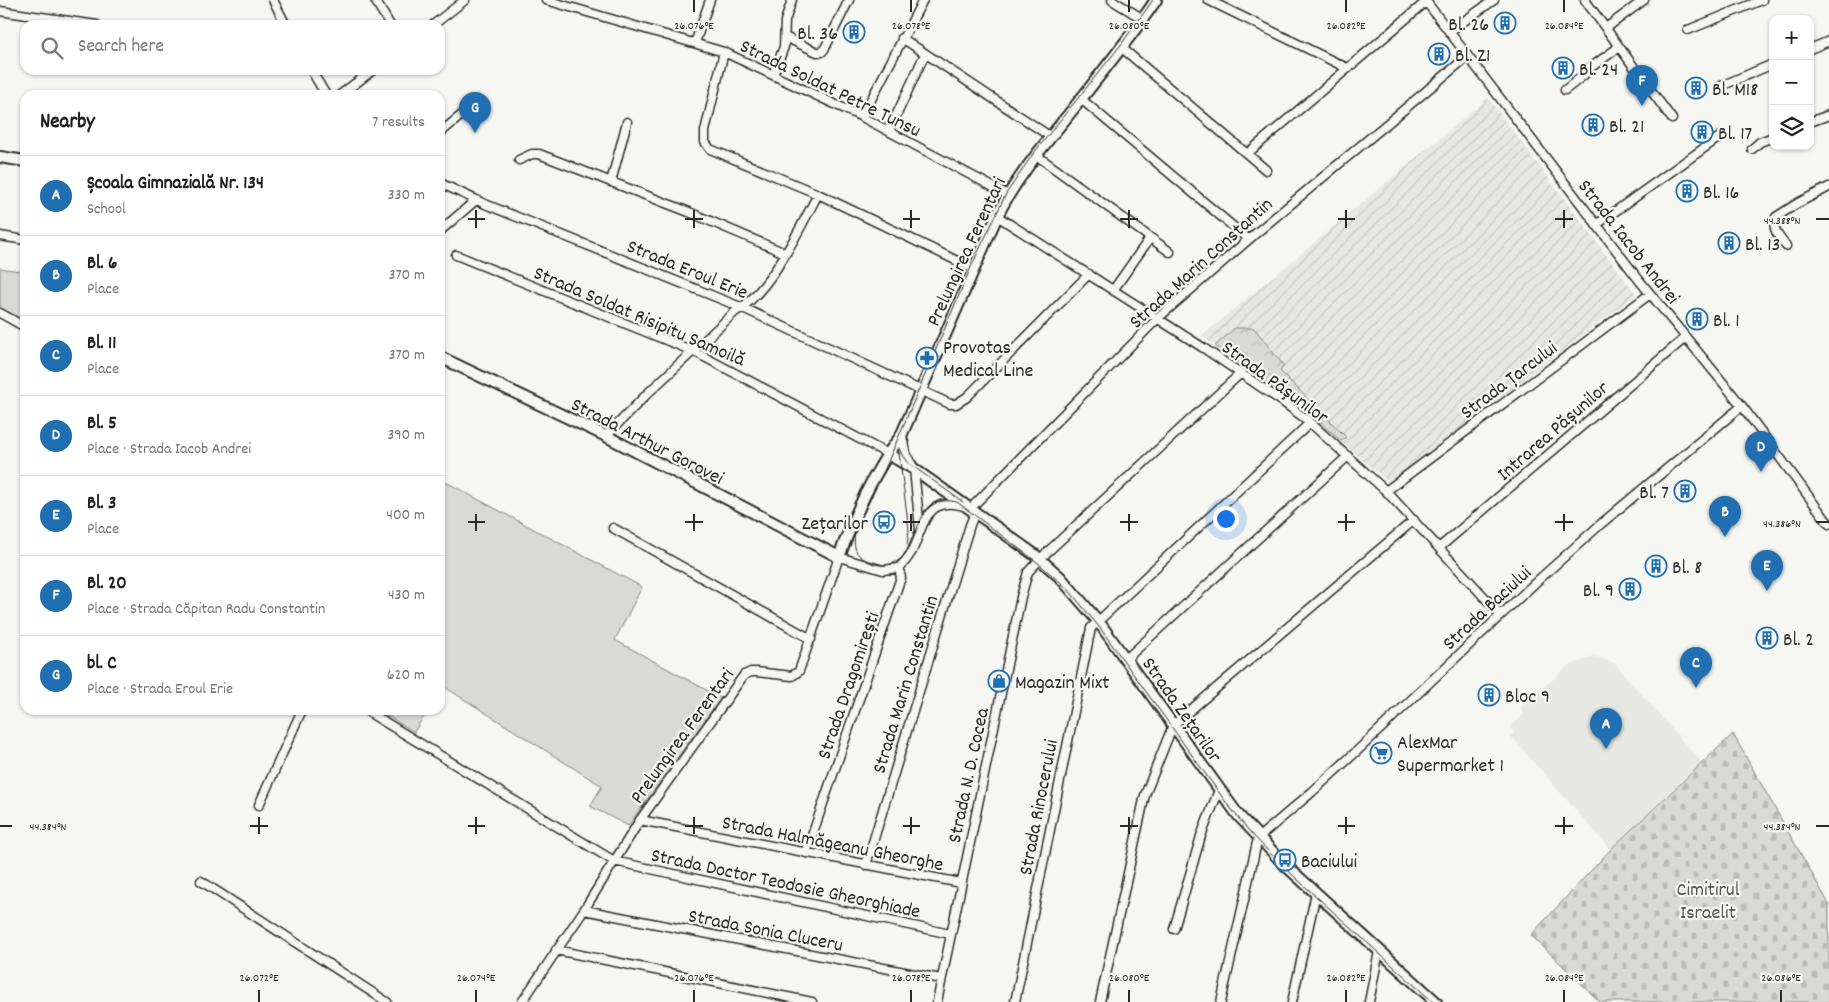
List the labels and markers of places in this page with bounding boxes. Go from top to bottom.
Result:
building icon: Bl. 26 [1493,11,1517,35]
place label: Bl. 26 [1448,12,1489,40]
building icon: Bl. 36 [842,20,866,44]
place label: Bl. 36 [797,21,838,49]
building icon: Bl. Z1 [1427,42,1451,66]
place label: Bl. Z1 [1455,43,1490,71]
building icon: Bl. 24 [1551,56,1575,80]
place label: Bl. 24 [1579,57,1618,85]
pin: F [1626,65,1658,106]
building icon: Bl. M18 [1684,76,1708,100]
place label: Bl. M18 [1712,77,1758,105]
pin: G [459,92,491,133]
building icon: Bl. 21 [1581,113,1605,137]
place label: Bl. 21 [1609,114,1644,142]
building icon: Bl. 17 [1690,120,1714,144]
place label: Bl. 17 [1718,121,1752,149]
building icon: Bl. 16 [1675,179,1699,203]
place label: Bl. 16 [1703,180,1739,208]
building icon: Bl. 13 [1717,231,1741,255]
place label: Bl. 13 [1745,232,1780,260]
building icon: Bl. 1 [1685,307,1709,331]
place label: Bl. 1 [1713,308,1740,336]
place label: Provotas Medical Line [943,335,1033,386]
pharmacy icon: Provotas Medical Line [915,346,939,370]
pin: D [1745,431,1777,472]
building icon: Bl. 7 [1673,479,1697,503]
place label: Bl. 7 [1639,480,1669,508]
pin: B [1709,496,1741,537]
bus stop icon: Zețarilor [872,510,896,534]
place label: Zețarilor [801,511,869,539]
pin: E [1751,550,1783,591]
building icon: Bl. 8 [1644,554,1668,578]
place label: Bl. 8 [1672,555,1702,583]
building icon: Bl. 9 [1618,577,1642,601]
place label: Bl. 9 [1583,578,1614,606]
building icon: Bl. 2 [1755,626,1779,650]
place label: Bl. 2 [1783,627,1814,655]
pin: C [1680,647,1712,688]
shop icon: Magazin Mixt [987,669,1011,693]
place label: Magazin Mixt [1015,670,1110,698]
building icon: Bloc 9 [1477,683,1501,707]
place label: Bloc 9 [1505,684,1550,712]
pin: A [1590,708,1622,749]
place label: AlexMar Supermarket 1 [1397,730,1504,781]
supermarket icon: AlexMar Supermarket 1 [1369,741,1393,765]
bus stop icon: Baciului [1273,848,1297,872]
place label: Baciului [1301,849,1358,877]

